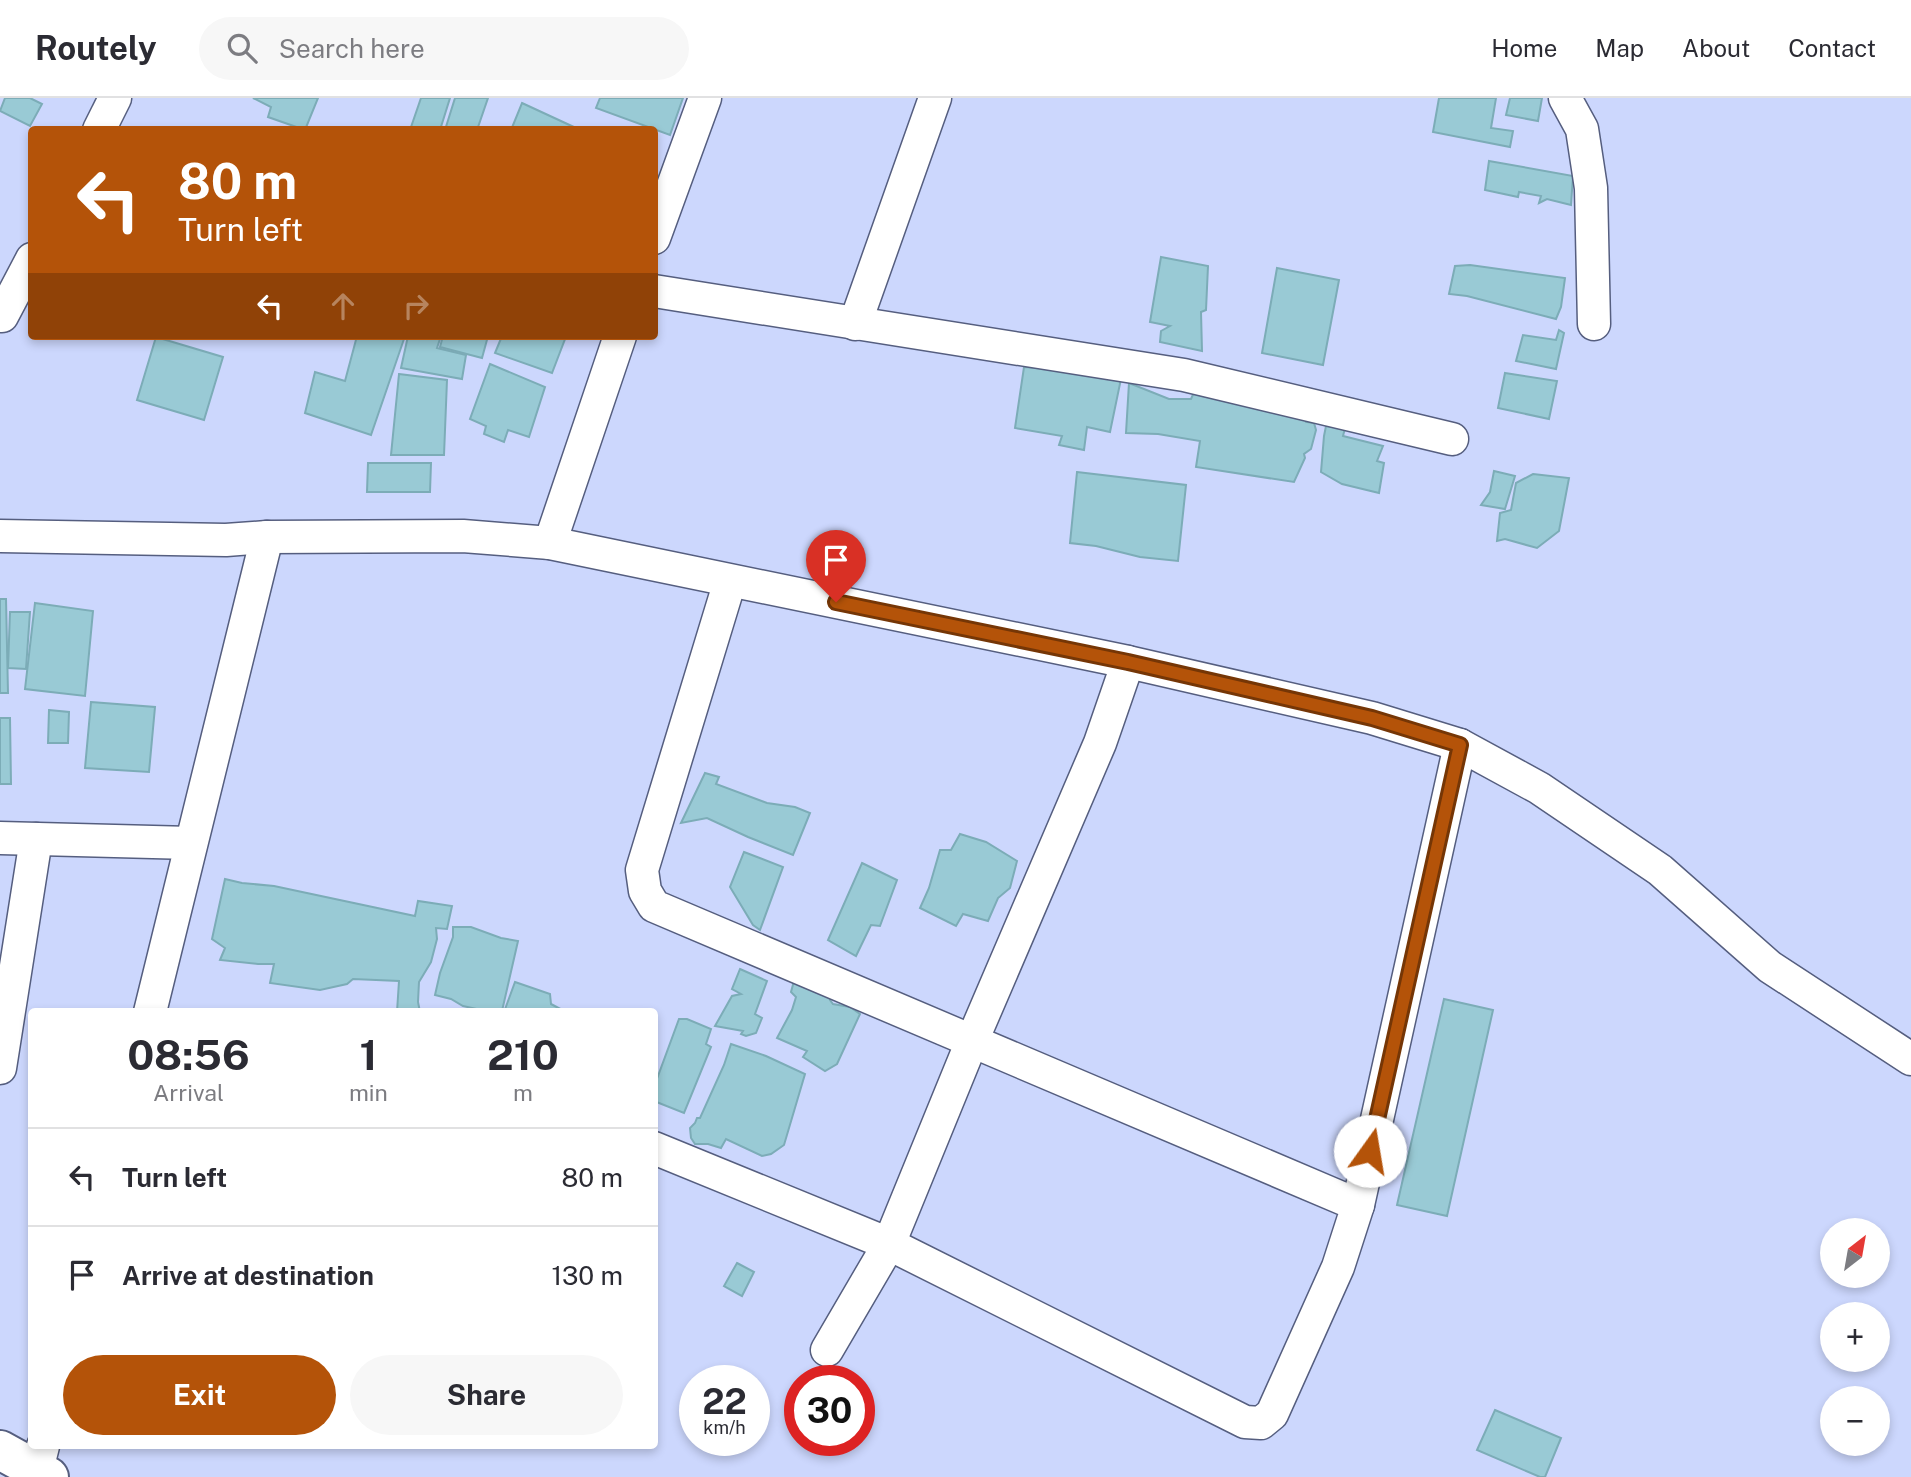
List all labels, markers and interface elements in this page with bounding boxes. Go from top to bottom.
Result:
search box [199,17,689,80]
text: Routely [35,29,157,67]
icon: search [223,29,261,67]
text: Search here [279,33,425,64]
text: Home [1491,34,1557,62]
text: Map [1595,34,1644,62]
text: About [1682,34,1750,62]
text: Contact [1788,34,1876,62]
text: 80 m [178,152,297,210]
icon: left [63,154,154,245]
text: Turn left [178,211,303,248]
icon: left [251,287,289,325]
icon: ahead [324,287,362,325]
icon: right [397,287,435,325]
pin [806,530,866,602]
icon: arrive [817,541,855,579]
text: 08:56 [127,1030,250,1079]
text: 1 [359,1030,377,1079]
text: 210 [487,1030,559,1079]
text: Arrival [153,1079,224,1106]
text: min [349,1079,388,1106]
text: m [513,1079,533,1106]
position arrow [1333,1114,1407,1188]
icon: left [63,1158,101,1196]
text: Turn left [122,1162,227,1193]
text: 80 m [562,1162,623,1193]
north arrow [1820,1218,1890,1288]
map controls [1820,1218,1890,1456]
icon: arrive [63,1256,101,1294]
text: Arrive at destination [122,1260,374,1291]
text: 130 m [551,1260,623,1291]
button: + [1820,1302,1890,1372]
button: Exit [63,1355,336,1435]
button: Share [350,1355,623,1435]
speed limit sign: 30 [784,1365,875,1456]
text: 22 [702,1381,747,1422]
button: − [1820,1386,1890,1456]
text: km/h [703,1417,746,1438]

